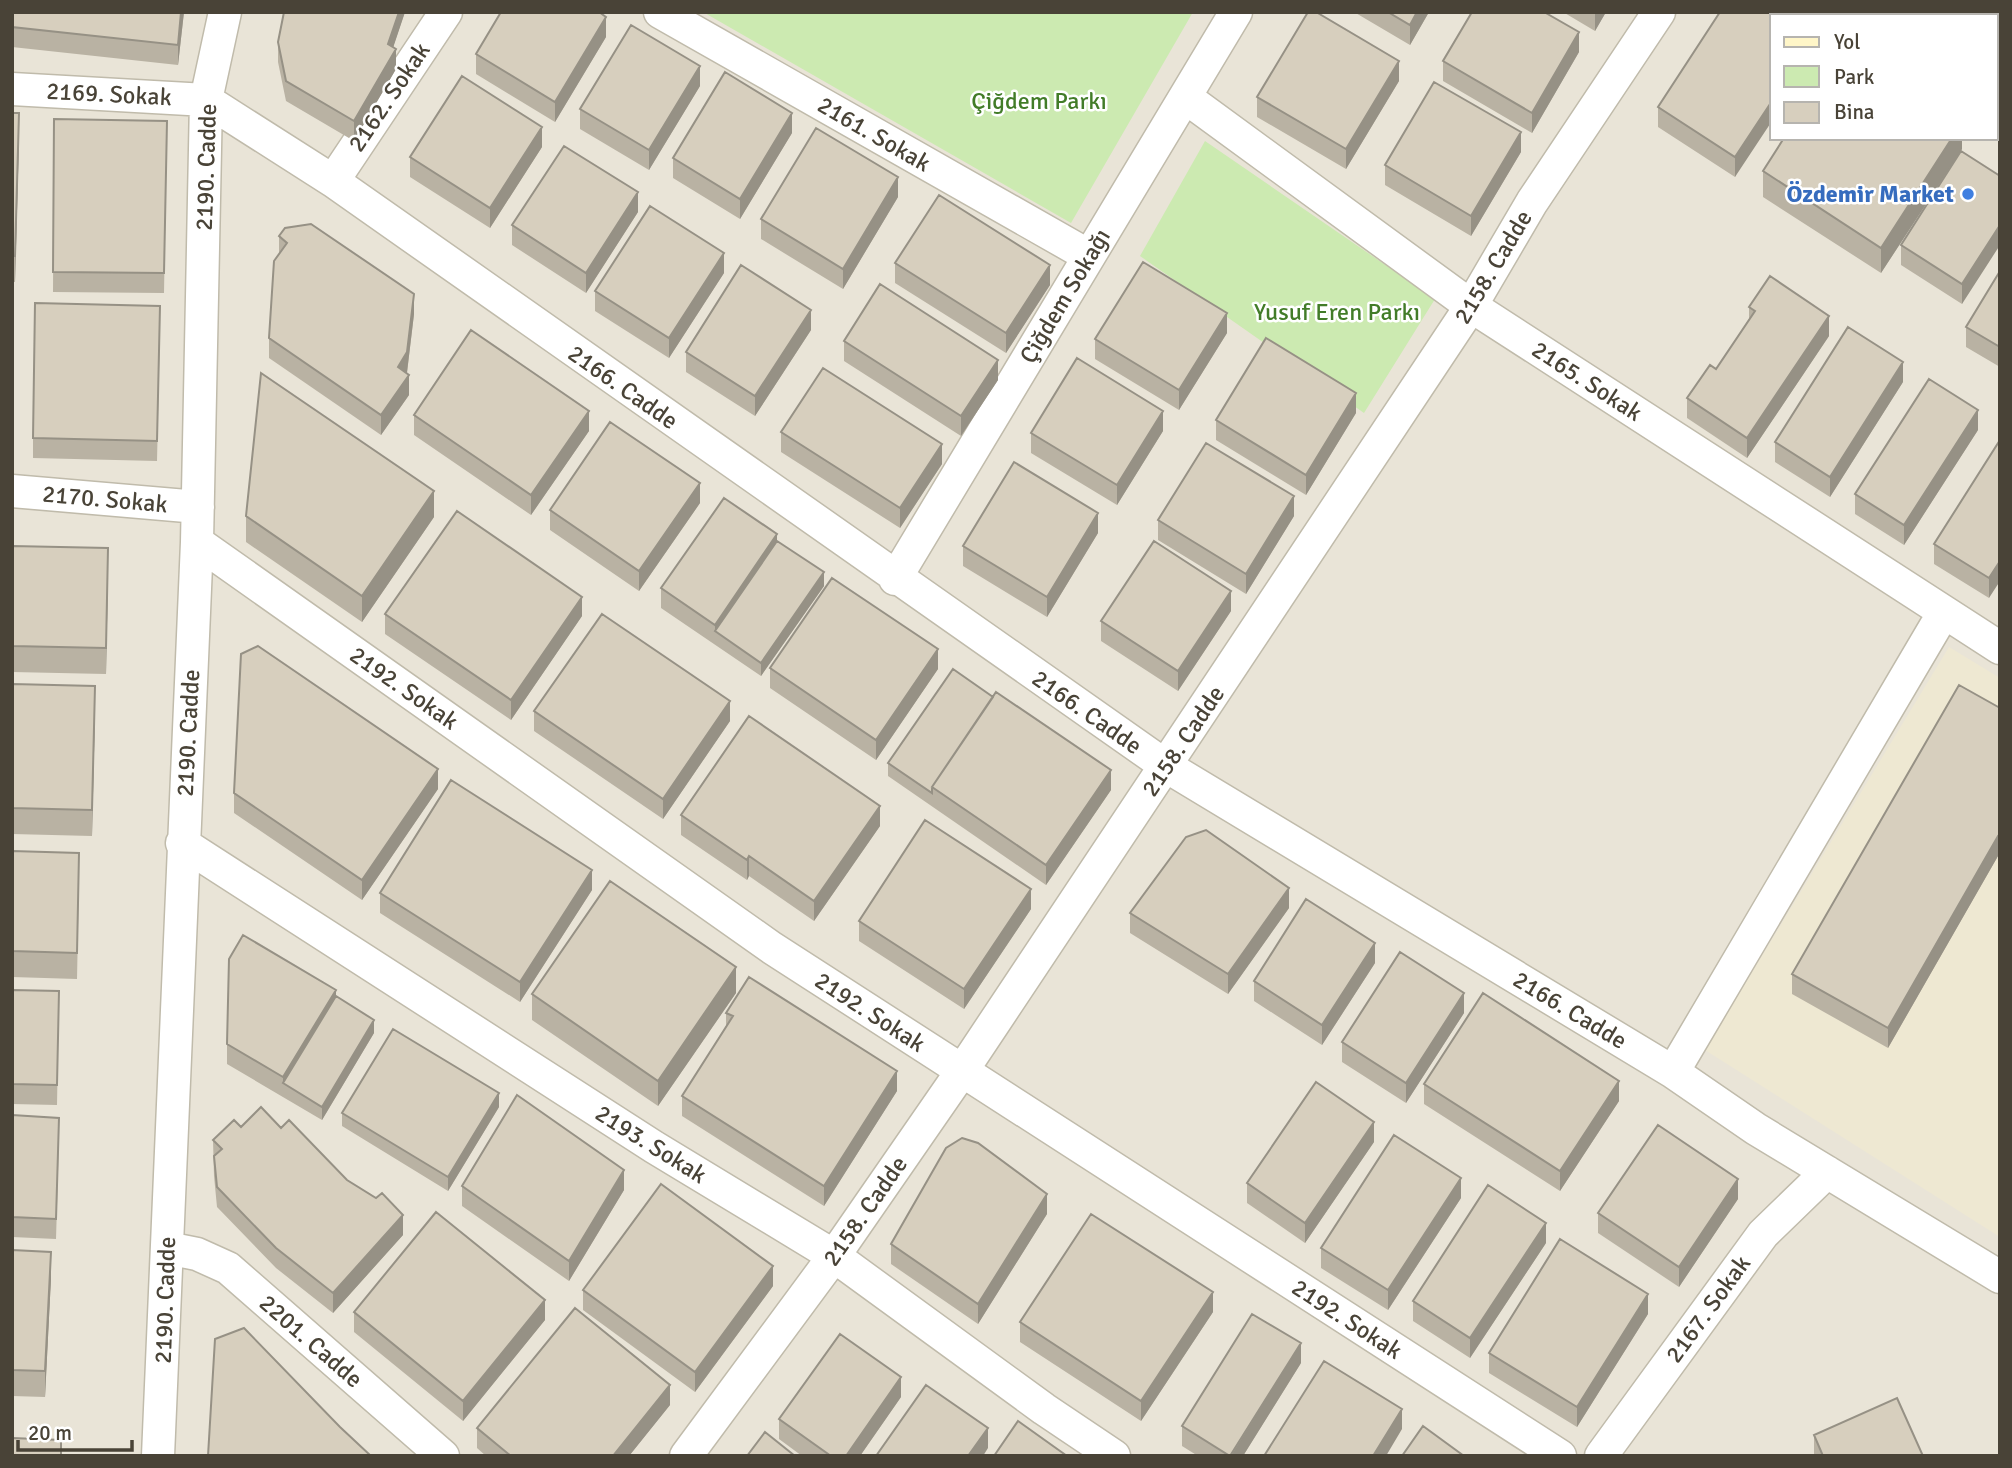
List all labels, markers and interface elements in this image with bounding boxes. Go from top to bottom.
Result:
legend [1770,14,1998,140]
text: Yol [1834,29,1860,55]
street label: 2162. Sokak [341,37,437,157]
text: Park [1834,64,1875,90]
street label: 2169. Sokak [46,76,172,112]
park label: Çiğdem Parkı [971,86,1107,116]
street label: 2161. Sokak [812,90,936,178]
text: Bina [1834,99,1875,125]
street label: 2190. Cadde [189,103,223,231]
place label: Özdemir Market [1787,179,1954,209]
marker: Özdemir Market [1960,186,1976,202]
street label: 2158. Cadde [1447,205,1539,329]
street label: Çiğdem Sokağı [1013,223,1117,369]
park label: Yusuf Eren Parkı [1254,297,1420,327]
street label: 2165. Sokak [1526,334,1648,428]
street label: 2166. Cadde [562,338,684,436]
street label: 2170. Sokak [41,479,169,519]
street label: 2192. Sokak [344,640,464,736]
street label: 2166. Cadde [1026,663,1148,761]
street label: 2190. Cadde [170,669,206,797]
street label: 2158. Cadde [1135,680,1231,802]
street label: 2166. Cadde [1508,964,1632,1056]
street label: 2192. Sokak [809,965,931,1059]
street label: 2193. Sokak [590,1098,712,1190]
street label: 2158. Cadde [816,1150,914,1272]
street label: 2190. Cadde [148,1236,182,1364]
street label: 2167. Sokak [1659,1249,1757,1369]
street label: 2192. Sokak [1286,1272,1408,1366]
street label: 2201. Cadde [253,1288,369,1394]
scale bar [18,1408,131,1452]
text: 20 m [28,1420,72,1446]

